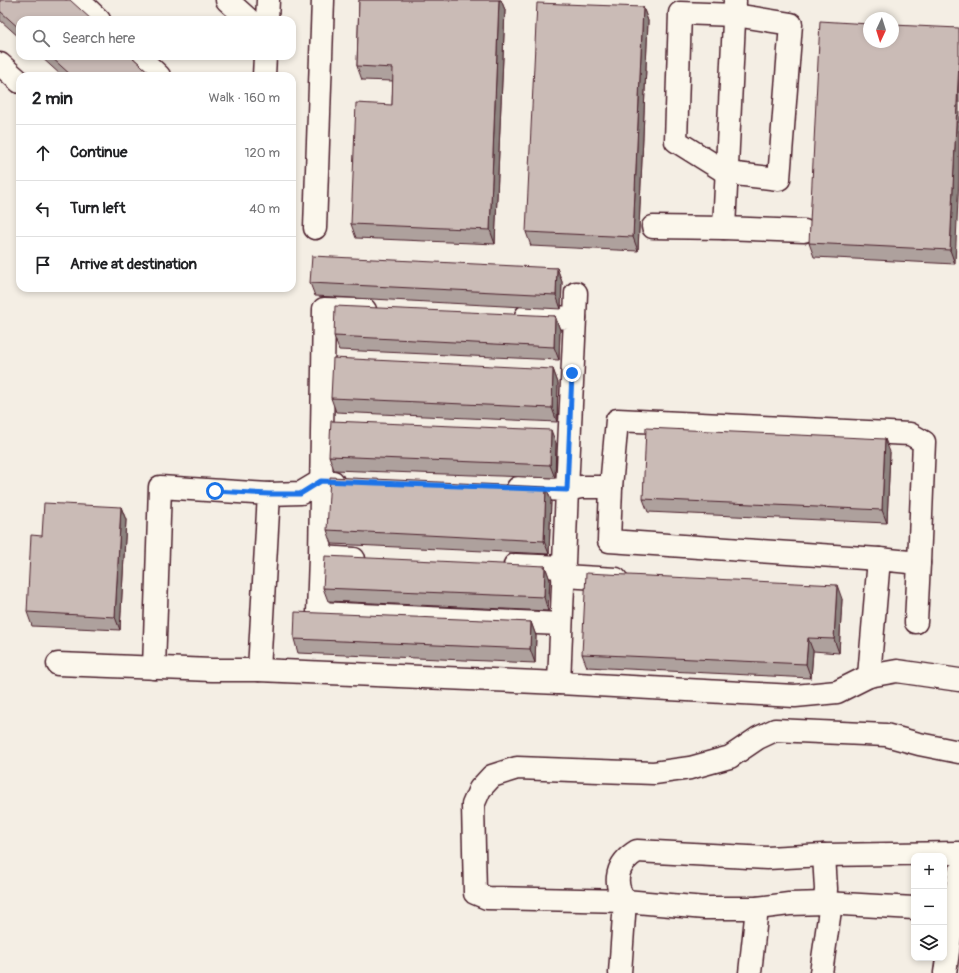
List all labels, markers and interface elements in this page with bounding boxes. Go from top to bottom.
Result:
north arrow [863,12,899,48]
search box [16,16,296,60]
icon: search [30,27,52,49]
text: Search here [62,29,135,48]
text: 2 min [32,88,73,109]
text: Walk · 160 m [209,90,280,106]
icon: ahead [32,142,54,164]
text: Continue [70,143,128,162]
text: 120 m [244,145,280,161]
icon: left [32,198,54,220]
text: Turn left [70,199,126,218]
text: 40 m [249,201,280,217]
icon: arrive [32,254,54,276]
text: Arrive at destination [70,255,197,274]
route end [563,364,581,382]
route start [206,482,224,500]
map controls [911,853,947,961]
button: + [911,853,947,889]
button: − [911,889,947,925]
button: layers [911,925,947,961]

